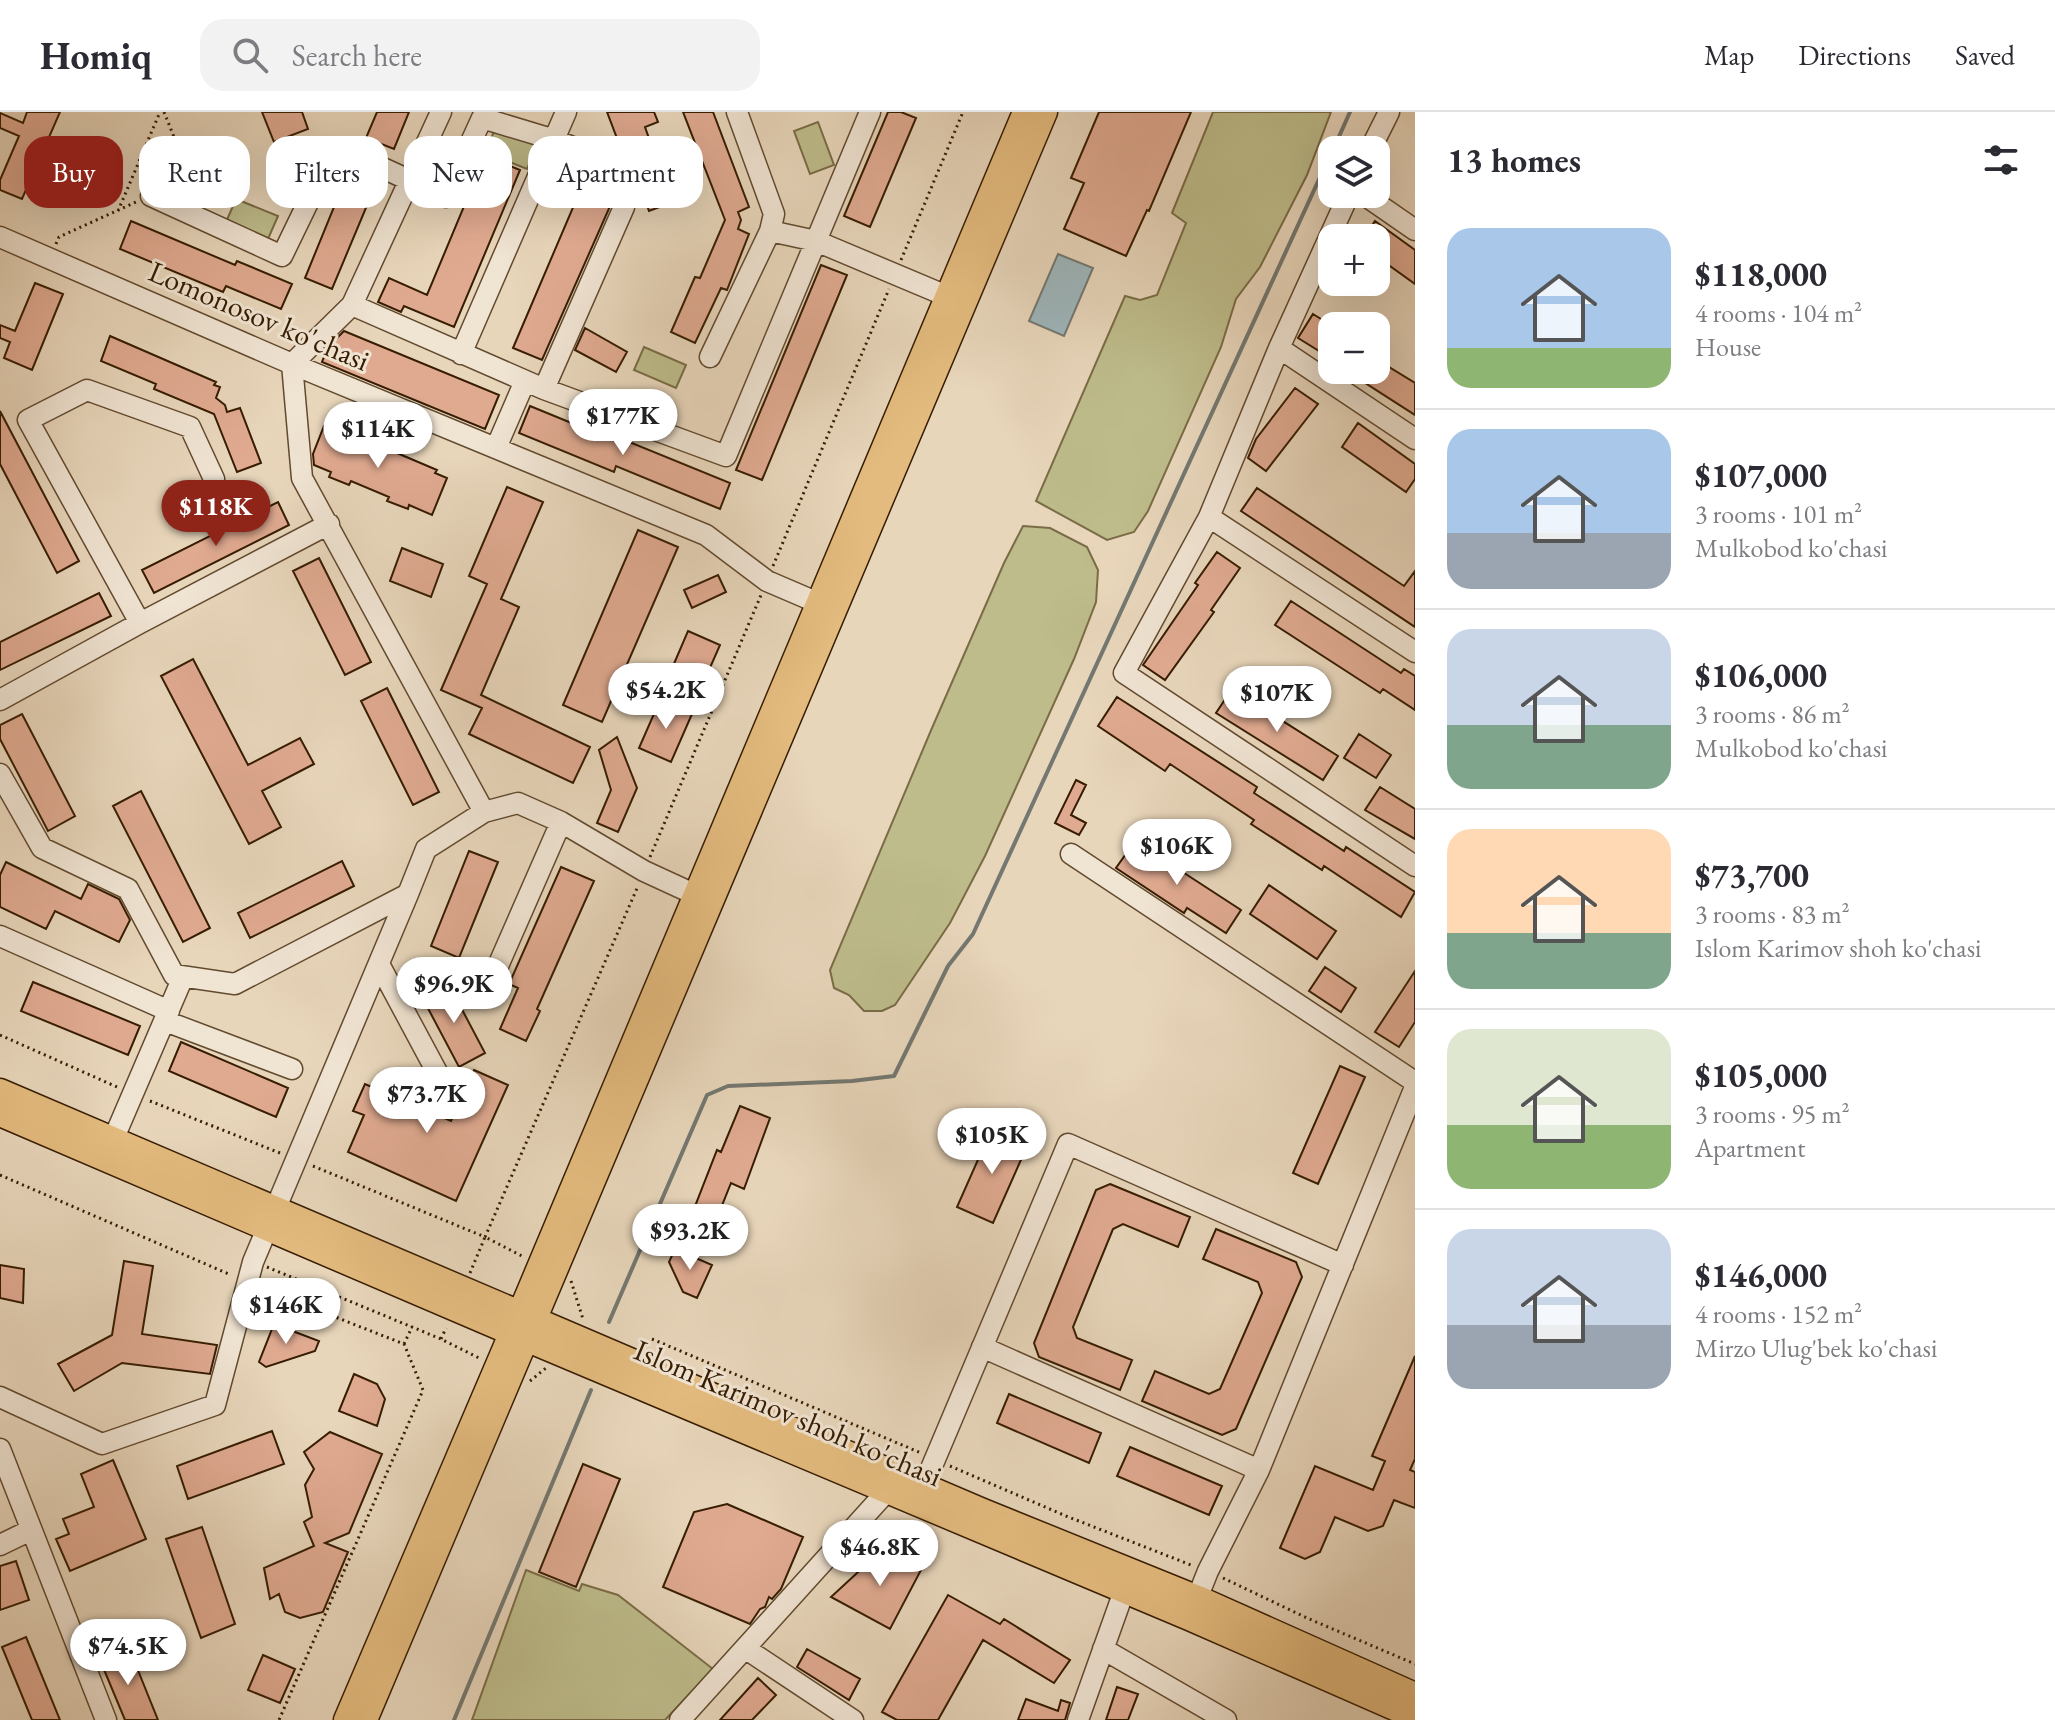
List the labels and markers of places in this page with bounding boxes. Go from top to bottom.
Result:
pin: $177K [567,389,679,457]
pin: $114K [322,402,434,470]
pin: $118K [160,480,272,548]
pin: $54.2K [601,663,731,731]
pin: $107K [1221,666,1333,734]
pin: $106K [1121,819,1233,887]
pin: $96.9K [389,957,519,1025]
pin: $73.7K [362,1067,492,1135]
pin: $105K [936,1108,1048,1176]
pin: $93.2K [625,1204,755,1272]
pin: $146K [230,1278,342,1346]
pin: $46.8K [815,1520,945,1588]
pin: $74.5K [63,1619,193,1687]

